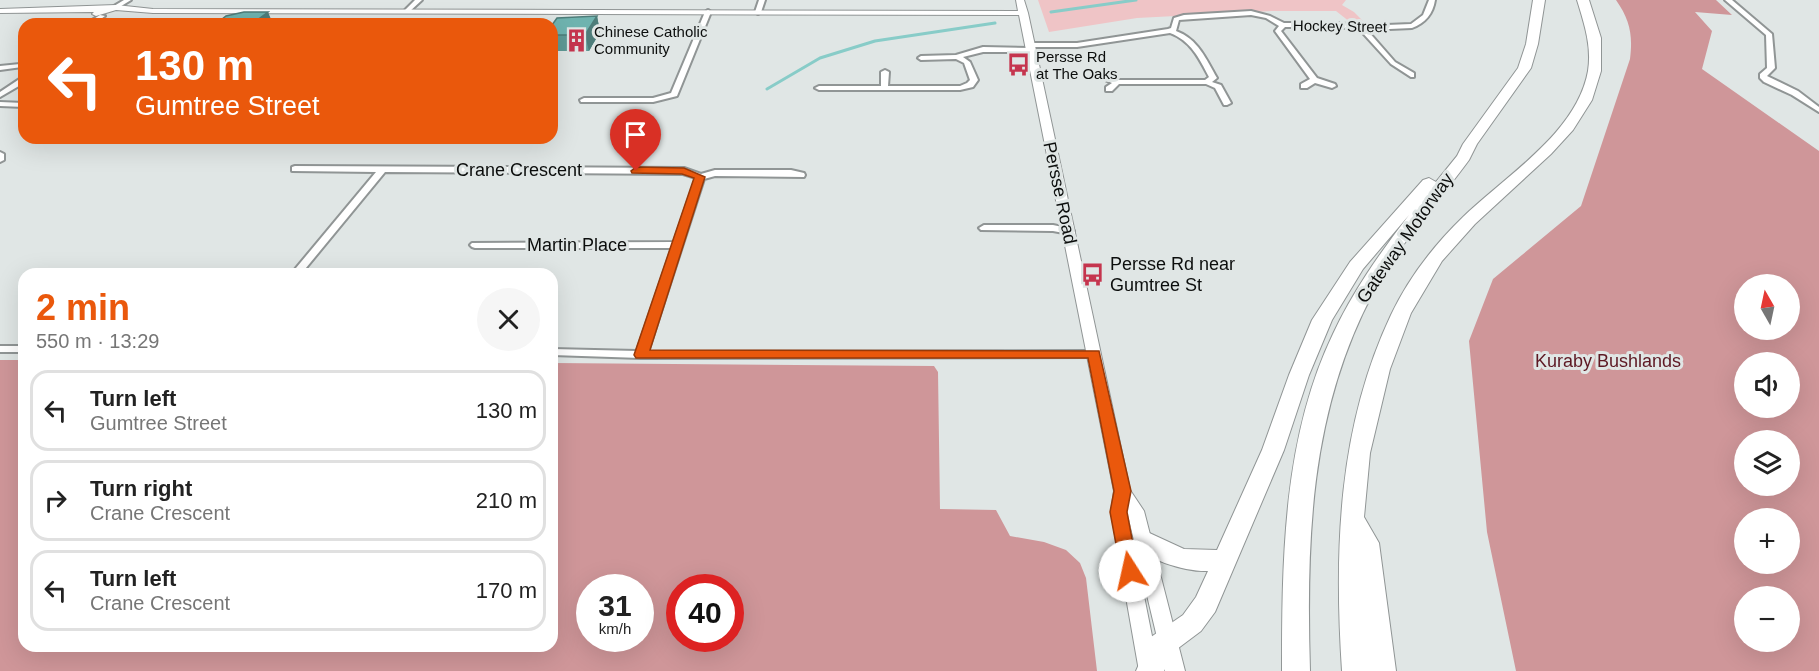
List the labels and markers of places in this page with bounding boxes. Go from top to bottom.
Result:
place label: Chinese Catholic Community [594,23,708,57]
building icon: Chinese Catholic Community [563,27,589,53]
place label: Persse Rd at The Oaks [1036,48,1117,82]
bus stop icon: Persse Rd at The Oaks [1005,52,1031,78]
pin [610,109,661,171]
place label: Persse Rd near Gumtree St [1110,254,1235,295]
bus stop icon: Persse Rd near Gumtree St [1079,261,1105,287]

